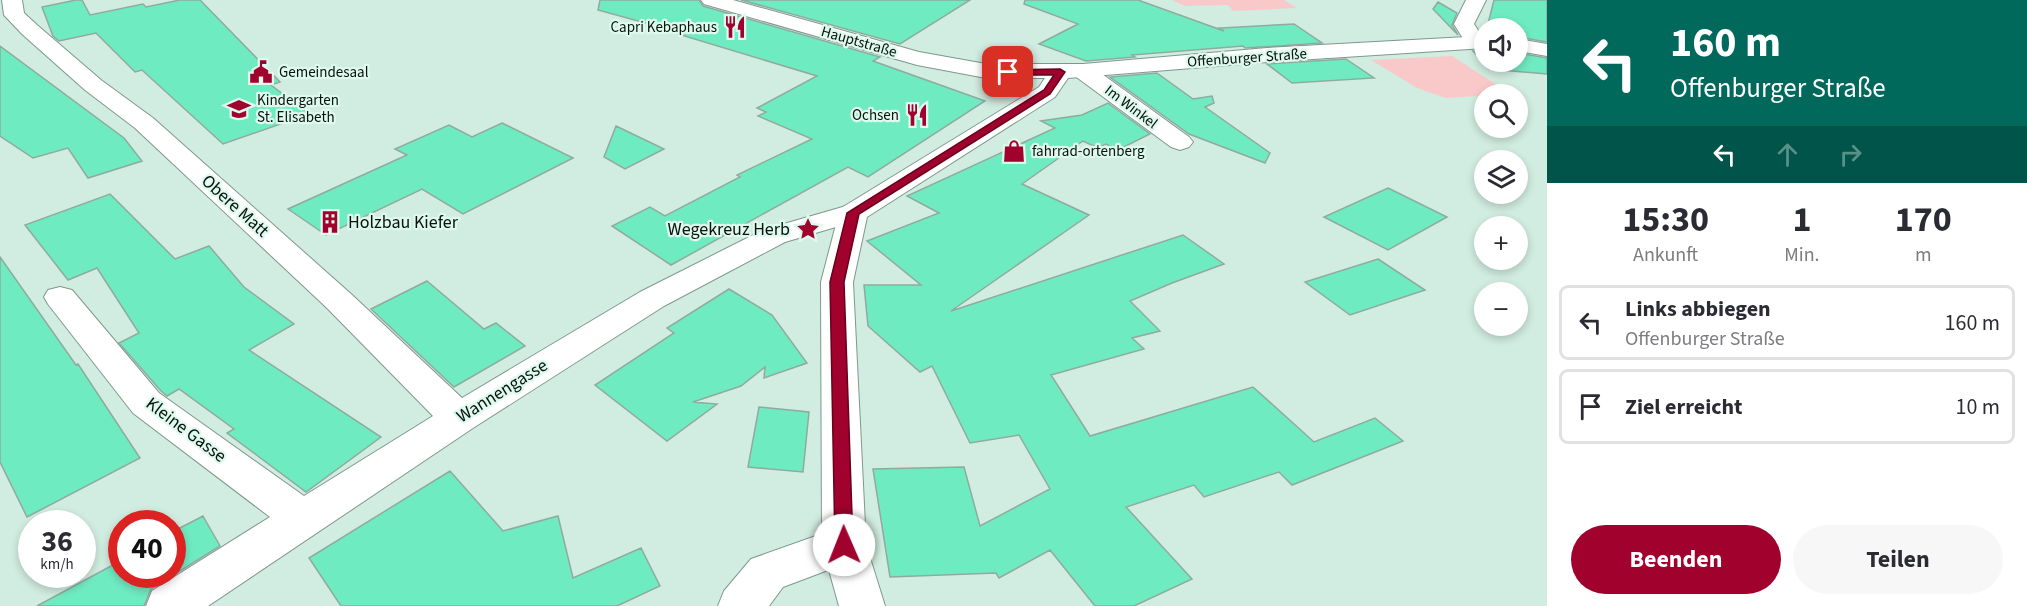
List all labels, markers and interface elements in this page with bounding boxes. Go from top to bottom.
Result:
text: 160 m [1670,13,1781,73]
restaurant icon: Capri Kebaphaus [722,14,748,40]
place label: Capri Kebaphaus [611,17,717,38]
map controls [1474,18,1528,336]
button: sound [1474,18,1528,72]
street label: Hauptstraße [819,21,899,63]
icon: left [1571,24,1649,102]
street label: Offenburger Straße [1186,43,1308,73]
pin [982,46,1033,97]
icon: arrive [991,55,1024,88]
public building icon: Gemeindesaal [248,59,274,85]
place label: Gemeindesaal [279,62,369,83]
text: Offenburger Straße [1670,69,1886,108]
street label: Im Winkel [1100,80,1162,134]
button: search [1474,84,1528,138]
place label: Kindergarten St. Elisabeth [257,90,339,128]
school or university icon: Kindergarten St. Elisabeth [226,96,252,122]
restaurant icon: Ochsen [904,102,930,128]
place label: Ochsen [852,105,899,126]
shop icon: fahrrad-ortenberg [1001,138,1027,164]
icon: left [1708,138,1741,171]
icon: ahead [1771,138,1804,171]
icon: right [1834,138,1867,171]
place label: fahrrad-ortenberg [1032,141,1145,162]
button: layers [1474,150,1528,204]
street label: Obere Matt [196,169,274,243]
text: 15:30 [1622,194,1709,245]
text: 1 [1792,194,1811,245]
text: 170 [1895,194,1952,245]
building icon: Holzbau Kiefer [317,209,343,235]
place label: Holzbau Kiefer [348,210,459,235]
place icon: Wegekreuz Herb [795,216,821,242]
button: + [1474,216,1528,270]
place label: Wegekreuz Herb [668,217,790,242]
text: Ankunft [1633,241,1698,269]
text: Min. [1784,241,1820,269]
text: m [1915,241,1932,269]
button: − [1474,282,1528,336]
text: Links abbiegen [1625,293,1771,325]
icon: left [1574,306,1607,339]
text: 160 m [1945,307,2000,339]
text: Offenburger Straße [1625,325,1785,353]
street label: Wannengasse [452,353,552,429]
icon: arrive [1574,390,1607,423]
street label: Kleine Gasse [141,391,231,469]
text: Ziel erreicht [1625,391,1743,423]
text: 10 m [1955,391,2000,423]
speed limit sign: 40 [108,510,186,588]
position arrow [812,513,876,577]
text: 36 [41,520,73,563]
button: Beenden [1571,525,1781,594]
button: Teilen [1793,525,2003,594]
text: km/h [40,554,74,575]

